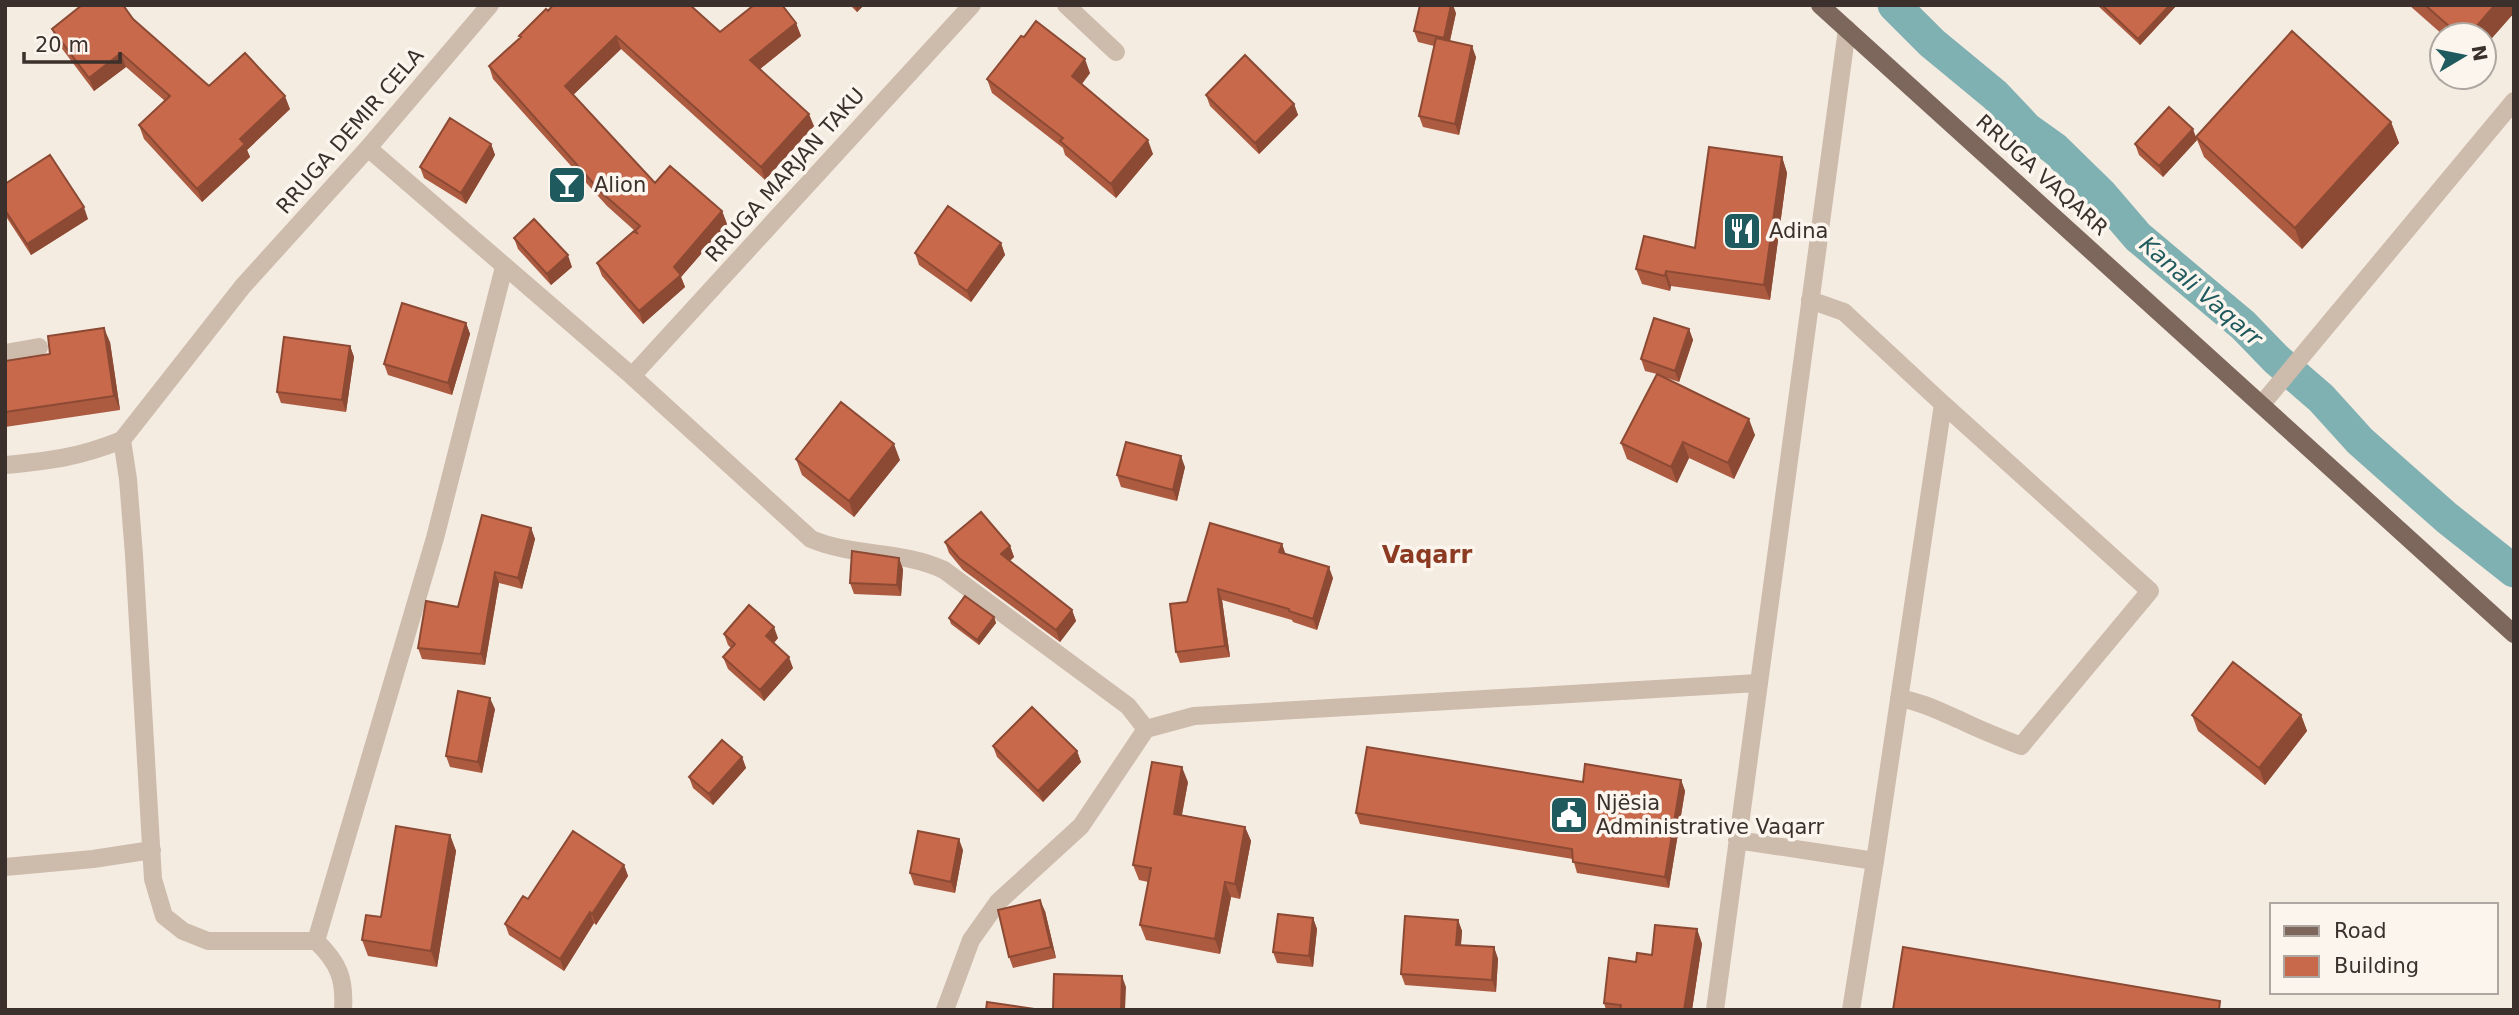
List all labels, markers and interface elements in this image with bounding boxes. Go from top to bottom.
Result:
scale bar [24,21,121,65]
north arrow [2428,21,2498,91]
text: 20 m [35,33,89,57]
street label: RRUGA DEMIR CELA [272,43,429,219]
text: N [2468,43,2492,63]
street label: RRUGA MARJAN TAKU [701,83,869,267]
street label: RRUGA VAQARR [1971,110,2113,240]
bar icon: Alion [546,164,588,206]
place label: Alion [594,173,646,197]
restaurant icon: Adina [1721,210,1763,252]
place label: Adina [1769,219,1828,243]
water label: Kanali Vaqarr [2135,231,2268,352]
district label: Vaqarr [1382,541,1472,569]
place label: Njësia Administrative Vaqarr [1596,791,1825,839]
public building icon: Njësia Administrative Vaqarr [1548,794,1590,836]
legend [2270,903,2498,994]
text: Road [2334,919,2387,943]
text: Building [2334,954,2419,978]

